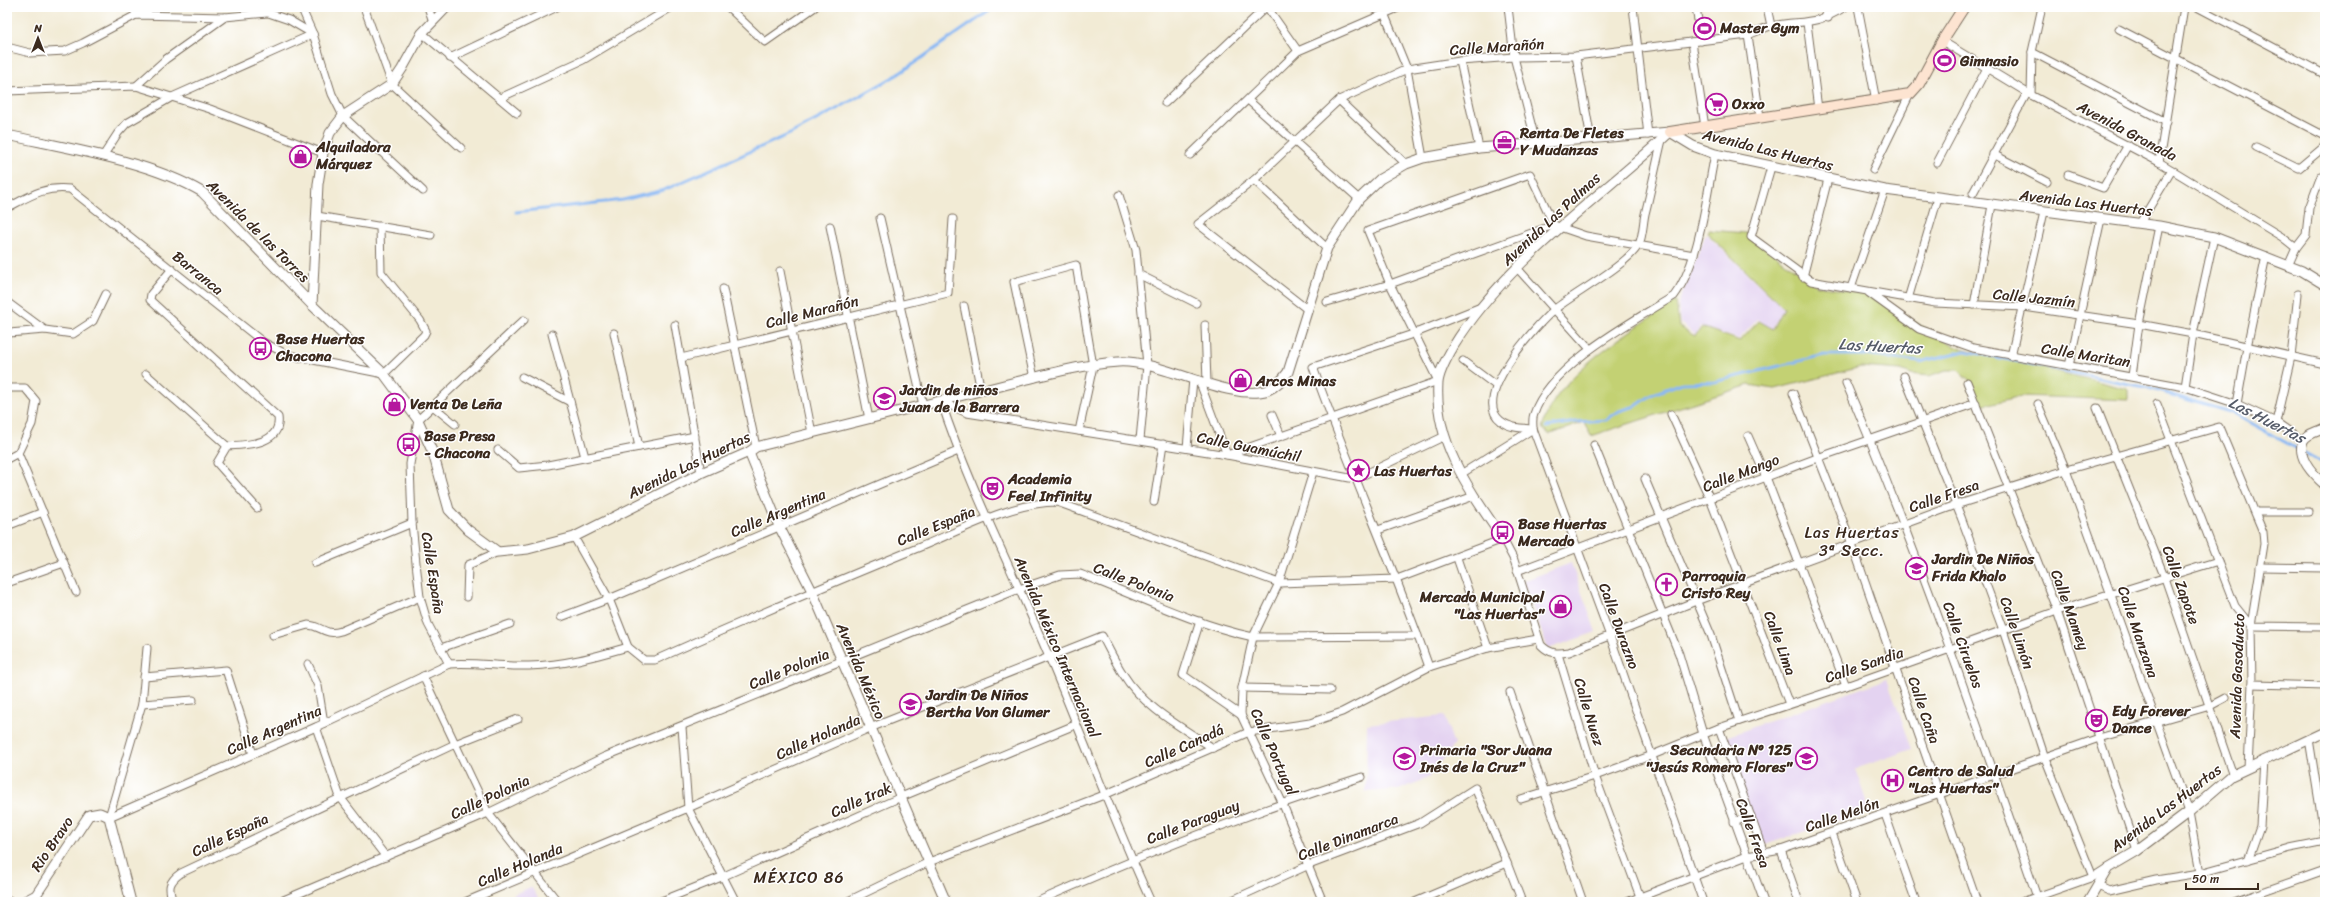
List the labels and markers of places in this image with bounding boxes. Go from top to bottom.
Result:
sports icon: Master Gym [1692,15,1718,41]
place label: Master Gym [1719,15,1800,41]
sports icon: Gimnasio [1931,48,1957,74]
place label: Gimnasio [1959,48,2019,74]
supermarket icon: Oxxo [1703,91,1729,117]
place label: Oxxo [1731,91,1765,117]
place label: Renta De Fletes Y Mudanzas [1519,120,1624,163]
office icon: Renta De Fletes Y Mudanzas [1492,129,1518,155]
place label: Alquiladora Márquez [315,134,391,177]
shop icon: Alquiladora Márquez [287,143,313,169]
place label: Base Huertas Chacona [275,326,366,369]
bus stop icon: Base Huertas Chacona [247,335,273,361]
shop icon: Arcos Minas [1227,368,1253,394]
place label: Arcos Minas [1255,368,1337,394]
place label: Jardin de niños Juan de la Barrera [899,377,1020,420]
school or university icon: Jardin de niños Juan de la Barrera [872,386,898,412]
shop icon: Venta De Leña [382,391,408,417]
place label: Venta De Leña [410,391,502,417]
place label: Base Presa - Chacona [424,423,496,466]
bus stop icon: Base Presa - Chacona [395,432,421,458]
place icon: Las Huertas [1345,458,1371,484]
place label: Las Huertas [1374,458,1453,484]
place label: Academia Feel Infinity [1007,466,1093,509]
theatre icon: Academia Feel Infinity [980,475,1006,501]
place label: Base Huertas Mercado [1517,511,1608,554]
bus stop icon: Base Huertas Mercado [1489,520,1515,546]
place label: Jardin De Niños Frida Khalo [1931,546,2035,589]
school or university icon: Jardin De Niños Frida Khalo [1903,555,1929,581]
place label: Parroquia Cristo Rey [1681,563,1751,606]
church icon: Parroquia Cristo Rey [1654,572,1680,598]
place label: Mercado Municipal "Las Huertas" [1419,584,1546,627]
shop icon: Mercado Municipal "Las Huertas" [1547,593,1573,619]
place label: Jardin De Niños Bertha Von Glumer [925,682,1051,725]
school or university icon: Jardin De Niños Bertha Von Glumer [898,691,924,717]
place label: Edy Forever Dance [2112,698,2192,741]
theatre icon: Edy Forever Dance [2084,707,2110,733]
place label: Primaria "Sor Juana Inés de la Cruz" [1419,737,1552,780]
place label: Secundaria Nº 125 "Jesús Romero Flores" [1646,737,1794,780]
school or university icon: Primaria "Sor Juana Inés de la Cruz" [1391,746,1417,772]
school or university icon: Secundaria Nº 125 "Jesús Romero Flores" [1794,746,1820,772]
place label: Centro de Salud "Las Huertas" [1907,758,2016,801]
hospital icon: Centro de Salud "Las Huertas" [1880,767,1906,793]

